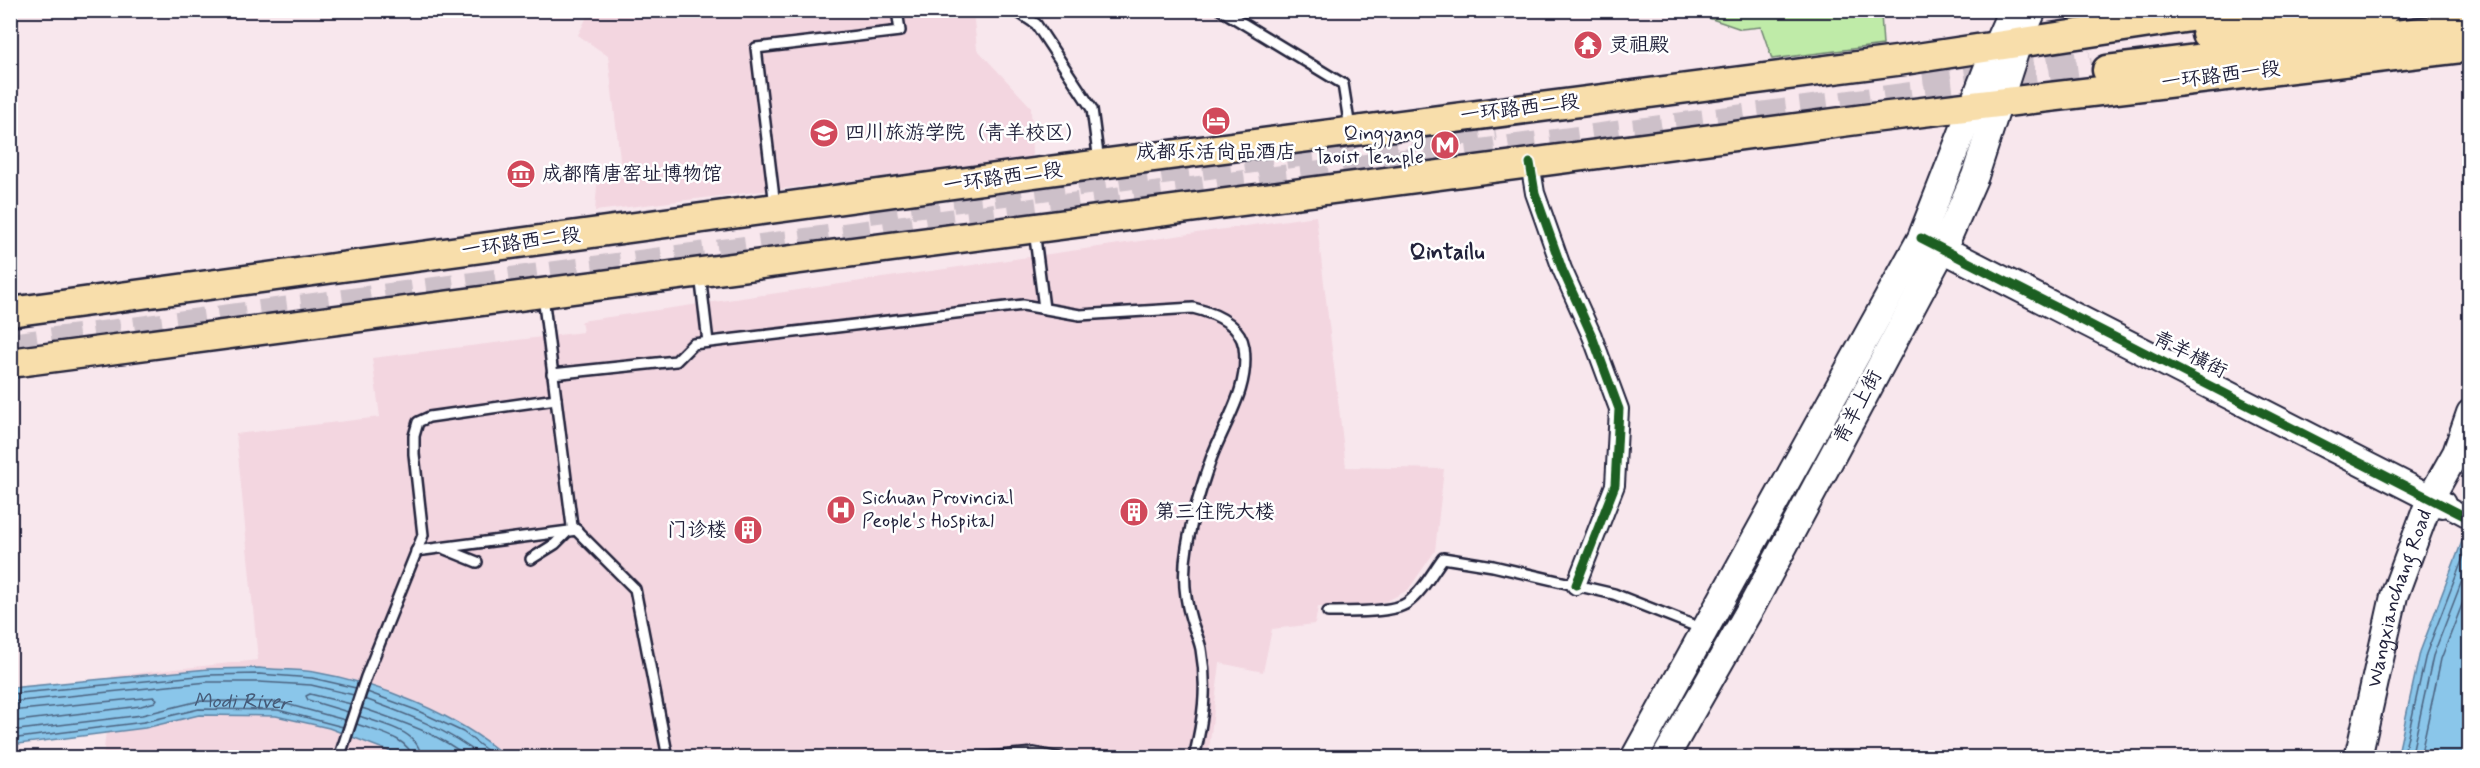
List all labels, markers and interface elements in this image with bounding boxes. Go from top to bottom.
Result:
temple icon: 灵祖殿 [1572,29,1604,61]
place label: 灵祖殿 [1609,32,1669,59]
street label: 一环路西一段 [2160,55,2282,97]
street label: 一环路西二段 [1459,88,1581,130]
hotel icon: 成都乐活尚品酒店 [1200,105,1232,137]
school or university icon: 四川旅游学院（青羊校区） [808,117,840,149]
place label: 四川旅游学院（青羊校区） [845,120,1085,147]
place label: Qingyang Taoist Temple [1314,121,1424,171]
metro station icon: Qingyang Taoist Temple [1429,129,1461,161]
place label: 成都乐活尚品酒店 [1136,139,1296,166]
street label: 一环路西二段 [942,156,1064,200]
museum icon: 成都隋唐窑址博物馆 [505,158,537,190]
place label: 成都隋唐窑址博物馆 [542,161,722,188]
street label: 一环路西二段 [460,221,582,265]
district label: Qintailu [1410,239,1484,267]
street label: 青羊横街 [2148,325,2232,385]
street label: 青羊上街 [1827,365,1889,449]
place label: Sichuan Provincial People's Hospital [862,485,1014,535]
hospital icon: Sichuan Provincial People's Hospital [825,494,857,526]
building icon: 第三住院大楼 [1118,496,1150,528]
place label: 第三住院大楼 [1155,499,1275,526]
street label: Wangxianchang Road [2361,506,2438,690]
building icon: 门诊楼 [732,514,764,546]
place label: 门诊楼 [667,517,727,544]
water label: Modi River [193,687,296,719]

